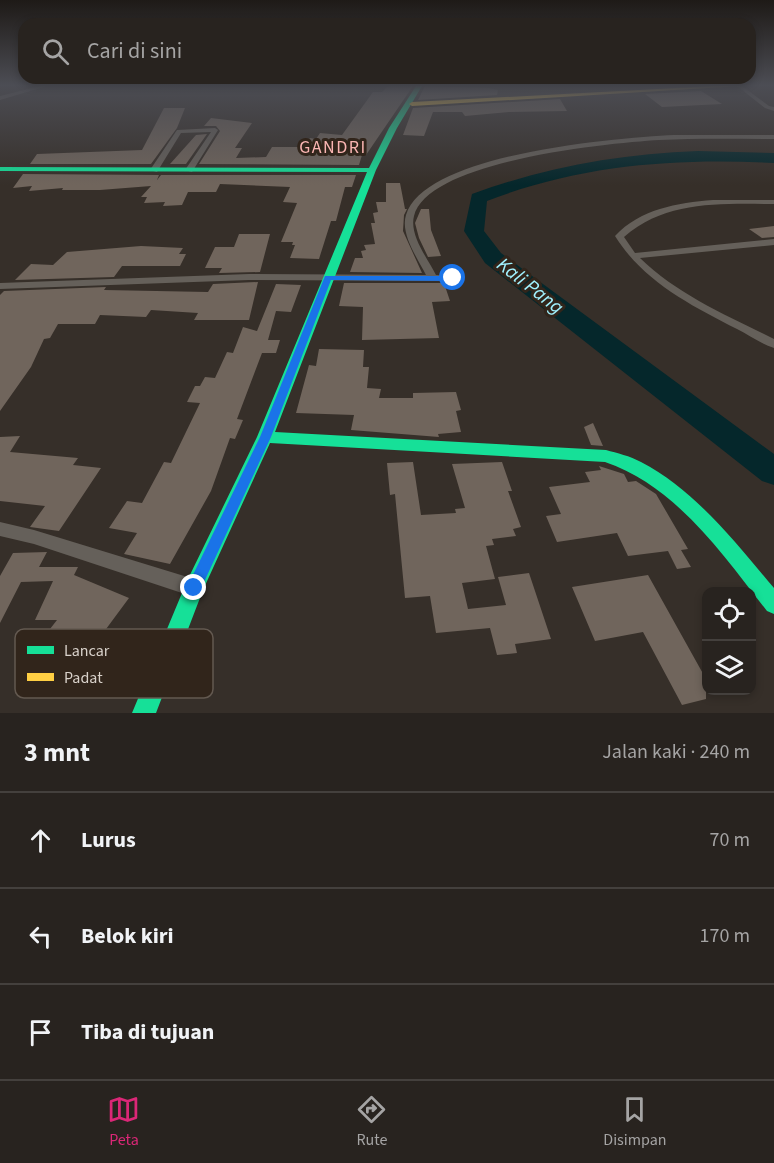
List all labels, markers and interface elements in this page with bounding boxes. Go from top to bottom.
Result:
search box [18,18,756,84]
icon: search [39,35,72,68]
text: Cari di sini [87,35,182,67]
district label: GANDRI [299,135,367,160]
water label: Kali Pang [491,251,569,321]
route start [439,264,465,290]
route end [180,574,206,600]
map controls [702,587,756,695]
button: locate [702,587,756,641]
legend [15,629,213,698]
text: Lancar [64,640,110,662]
button: layers [702,641,756,695]
text: Padat [64,667,103,689]
text: 3 mnt [24,734,90,771]
text: Jalan kaki · 240 m [602,738,750,766]
icon: ahead [24,824,57,857]
text: Lurus [81,824,136,856]
text: 70 m [710,826,750,854]
icon: left [24,920,57,953]
text: Belok kiri [81,920,174,952]
text: 170 m [700,922,750,950]
icon: arrive [24,1016,57,1049]
text: Tiba di tujuan [81,1016,214,1048]
tab: Peta [107,1093,140,1151]
tab: Rute [355,1093,388,1151]
tab: Disimpan [603,1093,667,1151]

